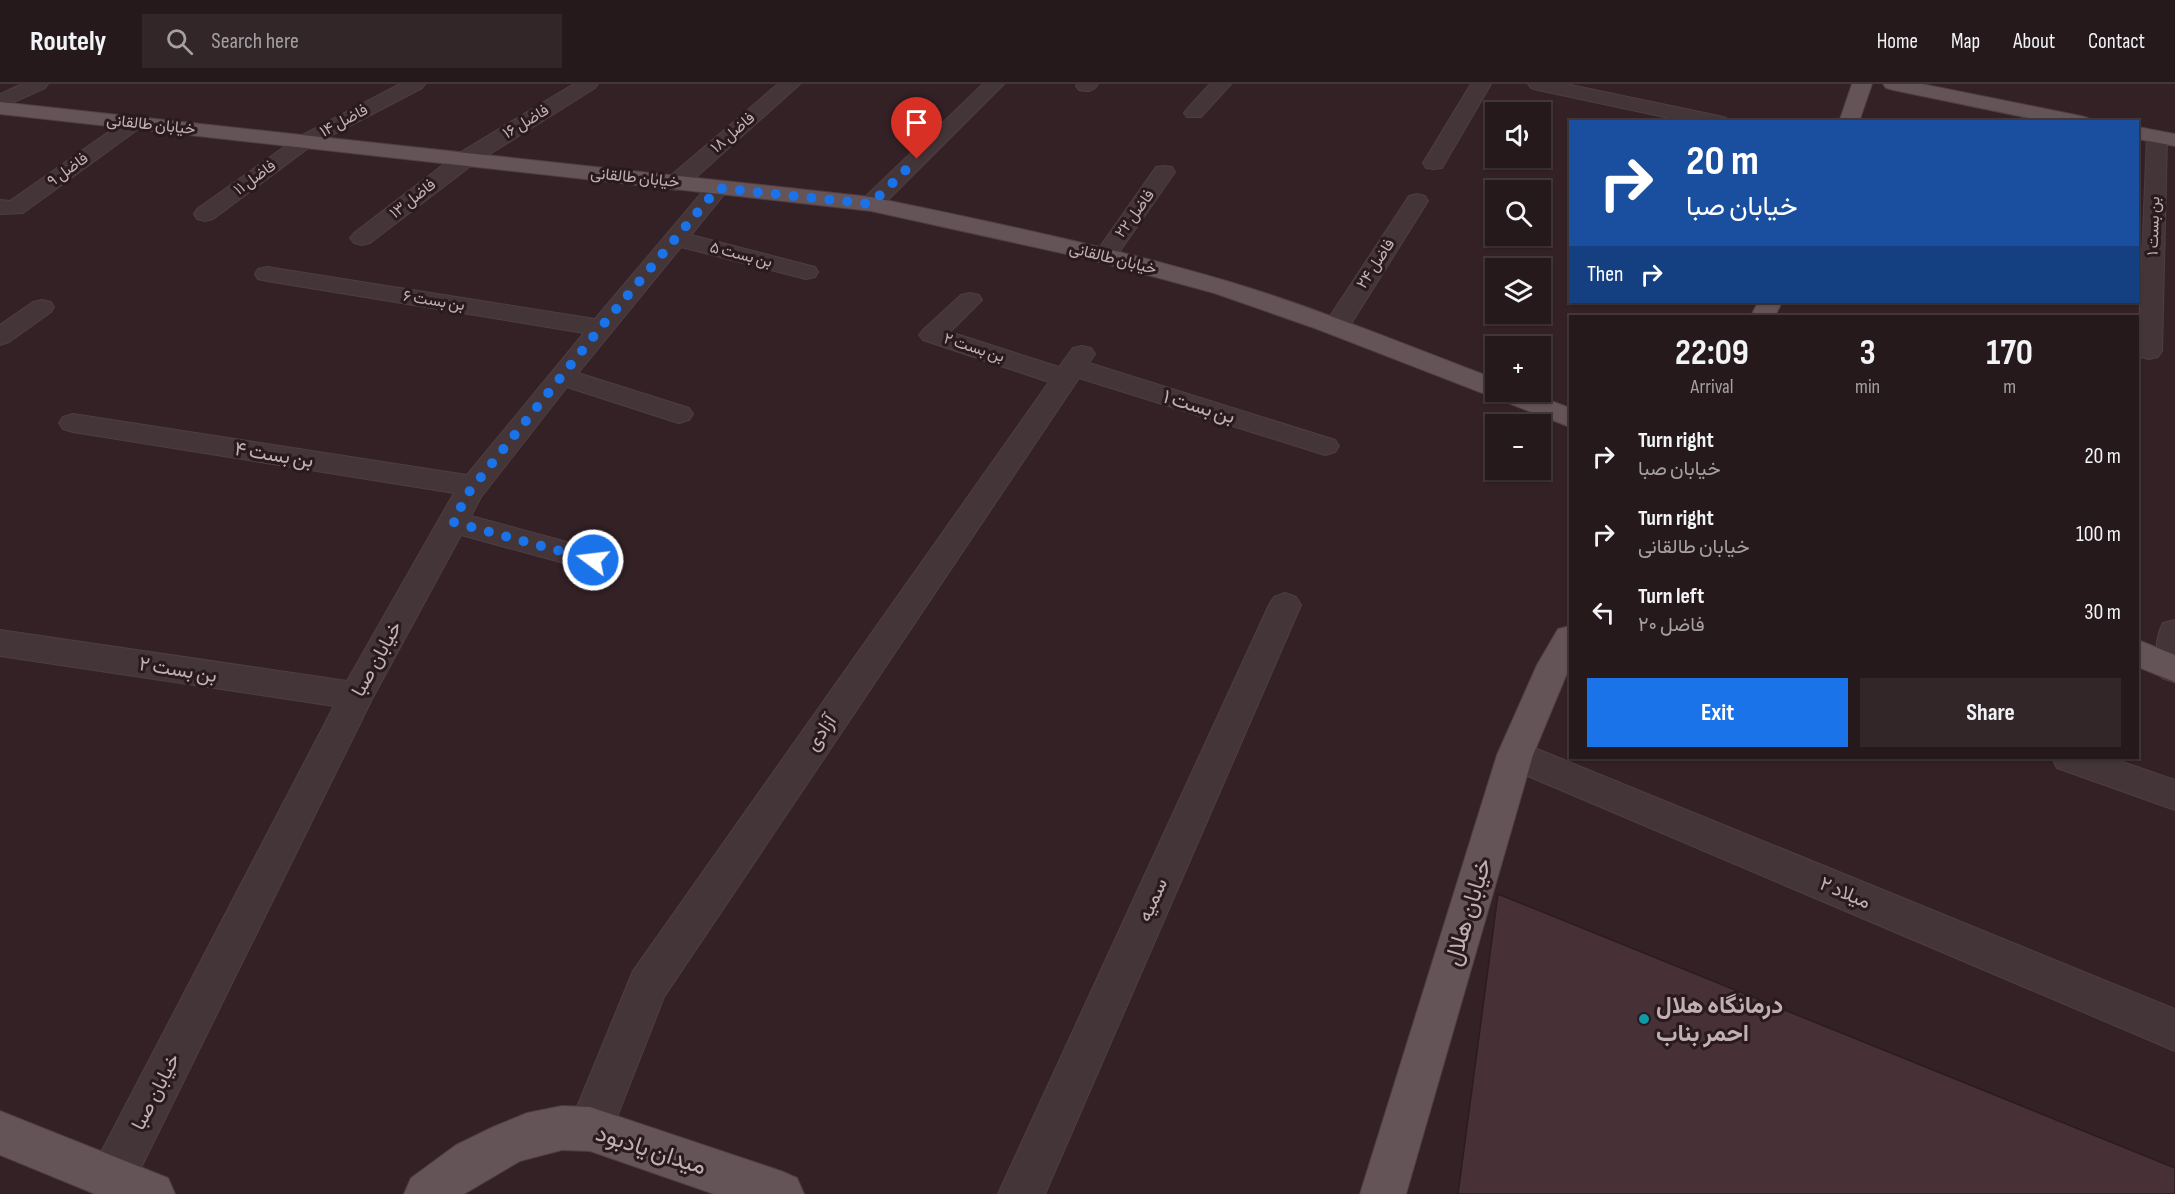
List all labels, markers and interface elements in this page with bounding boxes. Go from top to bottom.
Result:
search box [142,14,562,68]
text: Routely [30,25,106,58]
icon: search [163,25,196,58]
text: Search here [211,28,299,55]
text: Home [1877,29,1918,54]
text: Map [1951,29,1980,54]
text: About [2013,29,2055,54]
text: Contact [2088,29,2145,54]
pin [891,97,942,159]
street label: فاضل ۱۴ [317,100,371,142]
street label: فاضل ۱۶ [499,101,553,143]
map controls [1485,102,1551,480]
button: sound [1485,102,1551,168]
icon: arrive [900,106,933,139]
street label: فاضل ۱۸ [707,109,759,157]
street label: خیابان طالقانی [106,111,197,139]
text: 20 m [1686,136,1759,187]
icon: right [1587,144,1665,222]
street label: فاضل ۹ [44,149,92,191]
street label: فاضل ۱۱ [230,156,280,200]
street label: خیابان طالقانی [590,164,681,192]
street label: فاضل ۱۳ [386,175,440,223]
button: search [1485,180,1551,246]
street label: فاضل ۲۲ [1111,186,1159,242]
text: خیابان صبا [1686,191,1798,223]
street label: بن بست ۱ [2143,196,2165,256]
street label: فاضل ۲۴ [1353,235,1399,293]
street label: بن بست ۵ [708,238,774,272]
street label: خیابان طالقانی [1067,239,1159,279]
button: layers [1485,258,1551,324]
icon: right [1635,258,1668,291]
text: Then [1587,261,1623,288]
street label: بن بست ۶ [402,287,466,315]
street label: بن بست ۲ [941,329,1007,367]
text: 22:09 [1675,332,1749,375]
text: 3 [1860,332,1876,375]
text: 170 [1986,332,2033,375]
button: + [1485,336,1551,402]
text: Arrival [1691,375,1734,399]
text: min [1855,375,1880,399]
text: m [2003,375,2016,399]
street label: بن بست ۱ [1160,385,1238,429]
button: − [1485,414,1551,480]
text: Turn right [1638,427,1714,454]
street label: بن بست ۴ [233,437,315,473]
icon: right [1587,440,1620,473]
text: 20 m [2085,443,2121,470]
text: خیابان صبا [1638,457,1721,481]
text: Turn right [1638,505,1714,532]
icon: right [1587,518,1620,551]
text: 100 m [2076,521,2121,548]
position arrow [561,528,625,592]
text: خیابان طالقانی [1638,535,1750,559]
text: Turn left [1638,583,1704,610]
icon: left [1587,596,1620,629]
text: 30 m [2084,599,2121,626]
text: فاضل ۲۰ [1638,613,1705,637]
street label: خیابان صبا [346,617,408,701]
street label: بن بست ۲ [137,652,219,688]
button: Exit [1587,678,1848,747]
button: Share [1860,678,2121,747]
street label: آزادی [800,709,842,756]
street label: خیابان هلال [1438,855,1498,969]
street label: میلاد ۲ [1816,872,1874,914]
street label: سمیه [1133,875,1173,925]
place label: درمانگاه هلال احمر بناب [1656,991,1783,1048]
marker: درمانگاه هلال احمر بناب [1637,1012,1651,1026]
street label: خیابان صبا [127,1050,185,1134]
street label: میدان یادبود [592,1119,710,1181]

